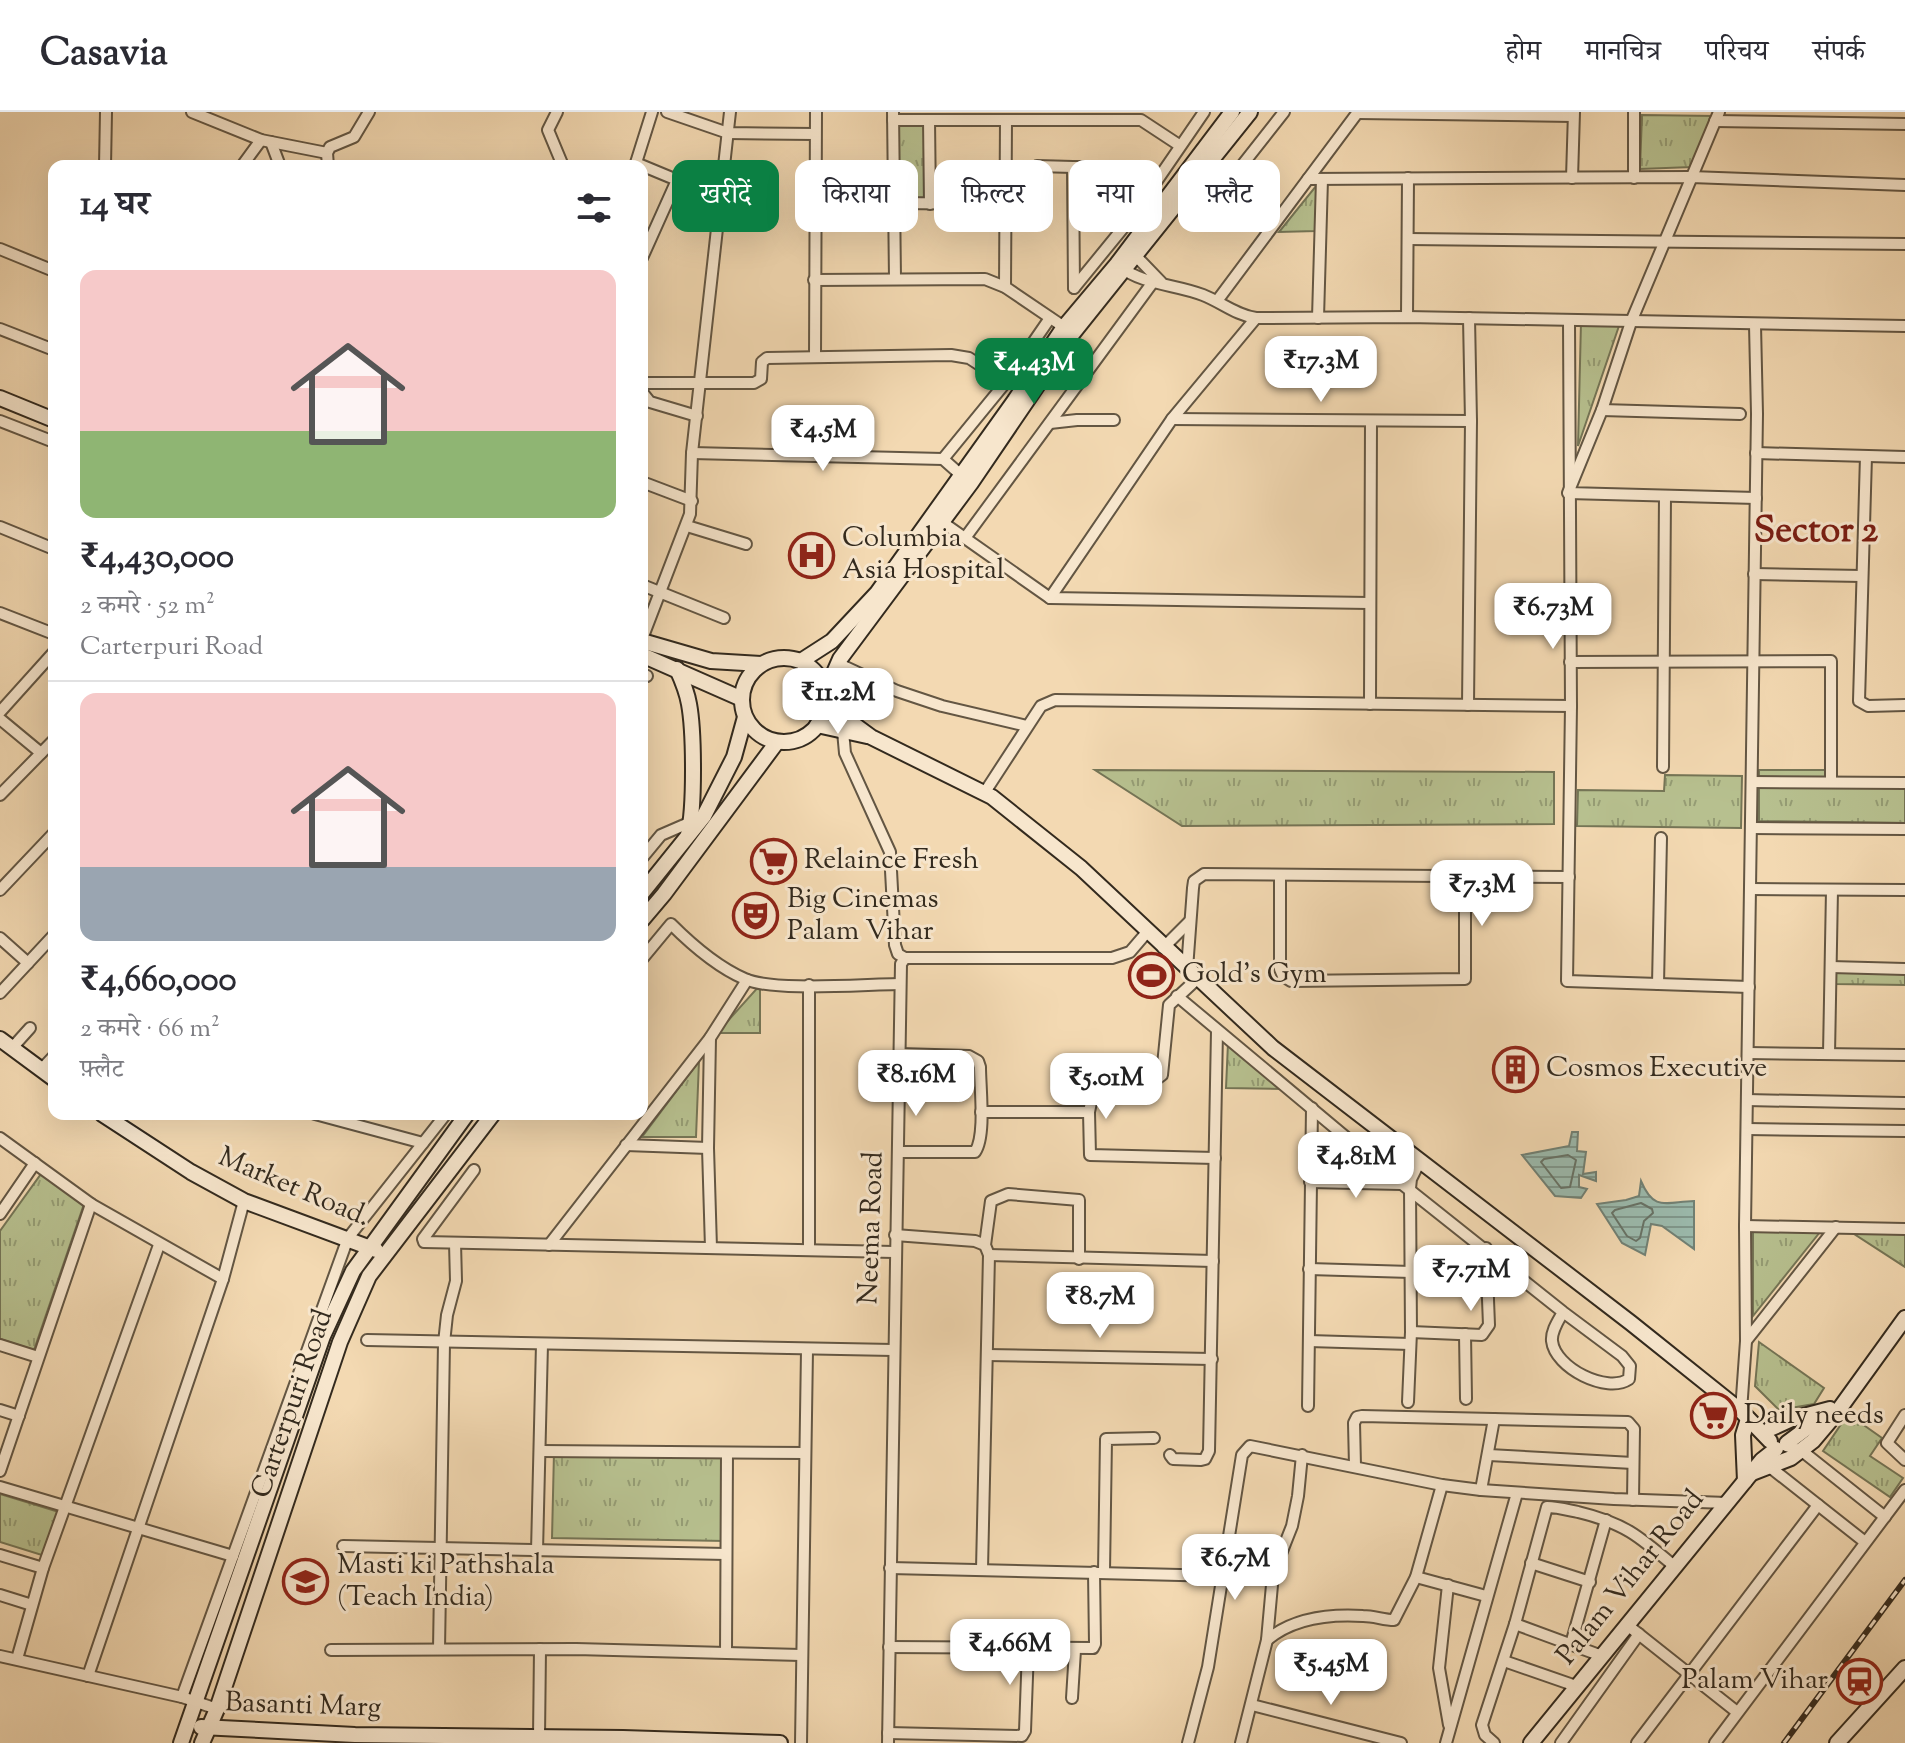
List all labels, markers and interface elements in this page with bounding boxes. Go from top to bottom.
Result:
text: Casavia [40,28,168,82]
text: होम [1505,33,1541,73]
text: मानचित्र [1585,33,1661,73]
text: परिचय [1705,33,1768,73]
text: संपर्क [1812,33,1865,73]
chip: खरीदें [672,160,779,232]
chip: किराया [795,160,918,232]
chip: फ़िल्टर [934,160,1053,232]
chip: नया [1069,160,1162,232]
chip: फ़्लैट [1178,160,1280,232]
text: 14 घर [80,181,150,230]
icon: filters [572,186,616,230]
icon: home [276,322,420,466]
pin: ₹17.3M [1256,336,1386,404]
pin: ₹4.43M [969,338,1099,406]
text: ₹17.3M [1283,343,1359,380]
text: ₹4.43M [993,345,1075,382]
pin: ₹4.5M [767,405,879,473]
text: ₹4.5M [789,412,857,449]
district label: Sector 2 [1754,506,1878,558]
place label: Columbia Asia Hospital [842,519,1005,591]
hospital icon: Columbia Asia Hospital [787,531,835,579]
text: ₹4,430,000 [80,534,234,583]
pin: ₹6.73M [1488,583,1618,651]
text: 2 कमरे · 52 m² [80,588,215,625]
text: ₹6.73M [1512,590,1594,627]
text: Carterpuri Road [80,629,263,666]
pin: ₹11.2M [773,668,903,736]
text: ₹11.2M [801,675,875,712]
icon: home [276,745,420,889]
supermarket icon: Relaince Fresh [749,837,797,885]
place label: Relaince Fresh [804,841,979,881]
pin: ₹7.3M [1426,860,1538,928]
text: ₹7.3M [1448,867,1516,904]
place label: Big Cinemas Palam Vihar [787,880,939,952]
theatre icon: Big Cinemas Palam Vihar [732,892,780,940]
sports icon: Gold's Gym [1127,951,1175,999]
place label: Gold's Gym [1182,955,1327,995]
text: ₹4,660,000 [80,957,237,1006]
text: 2 कमरे · 66 m² [80,1011,220,1048]
building icon: Cosmos Executive [1491,1045,1539,1093]
place label: Cosmos Executive [1546,1049,1767,1089]
pin: ₹8.16M [851,1050,981,1118]
text: फ़्लैट [80,1052,123,1089]
pin: ₹5.01M [1041,1053,1171,1121]
text: ₹8.16M [876,1057,956,1094]
text: ₹5.01M [1068,1060,1144,1097]
pin: ₹4.81M [1291,1132,1421,1200]
street label: Market Road. [212,1138,376,1238]
text: ₹4.81M [1316,1139,1396,1176]
street label: Neema Road [849,1151,895,1305]
pin: ₹7.71M [1406,1245,1536,1313]
text: ₹7.71M [1432,1252,1510,1289]
pin: ₹8.7M [1044,1272,1156,1340]
text: ₹8.7M [1065,1279,1135,1316]
street label: Carterpuri Road [242,1304,344,1504]
supermarket icon: Daily needs [1689,1392,1737,1440]
place label: Daily needs [1744,1396,1884,1436]
street label: Palam Vihar Road [1548,1482,1714,1674]
pin: ₹6.7M [1179,1534,1291,1602]
text: ₹6.7M [1200,1541,1270,1578]
place label: Masti ki Pathshala (Teach India) [337,1546,555,1618]
school or university icon: Masti ki Pathshala (Teach India) [282,1558,330,1606]
pin: ₹4.66M [945,1619,1075,1687]
text: ₹4.66M [968,1626,1052,1663]
pin: ₹5.45M [1266,1639,1396,1707]
text: ₹5.45M [1293,1646,1369,1683]
station icon: Palam Vihar [1835,1657,1883,1705]
place label: Palam Vihar [1682,1661,1828,1701]
street label: Basanti Marg [224,1683,382,1729]

